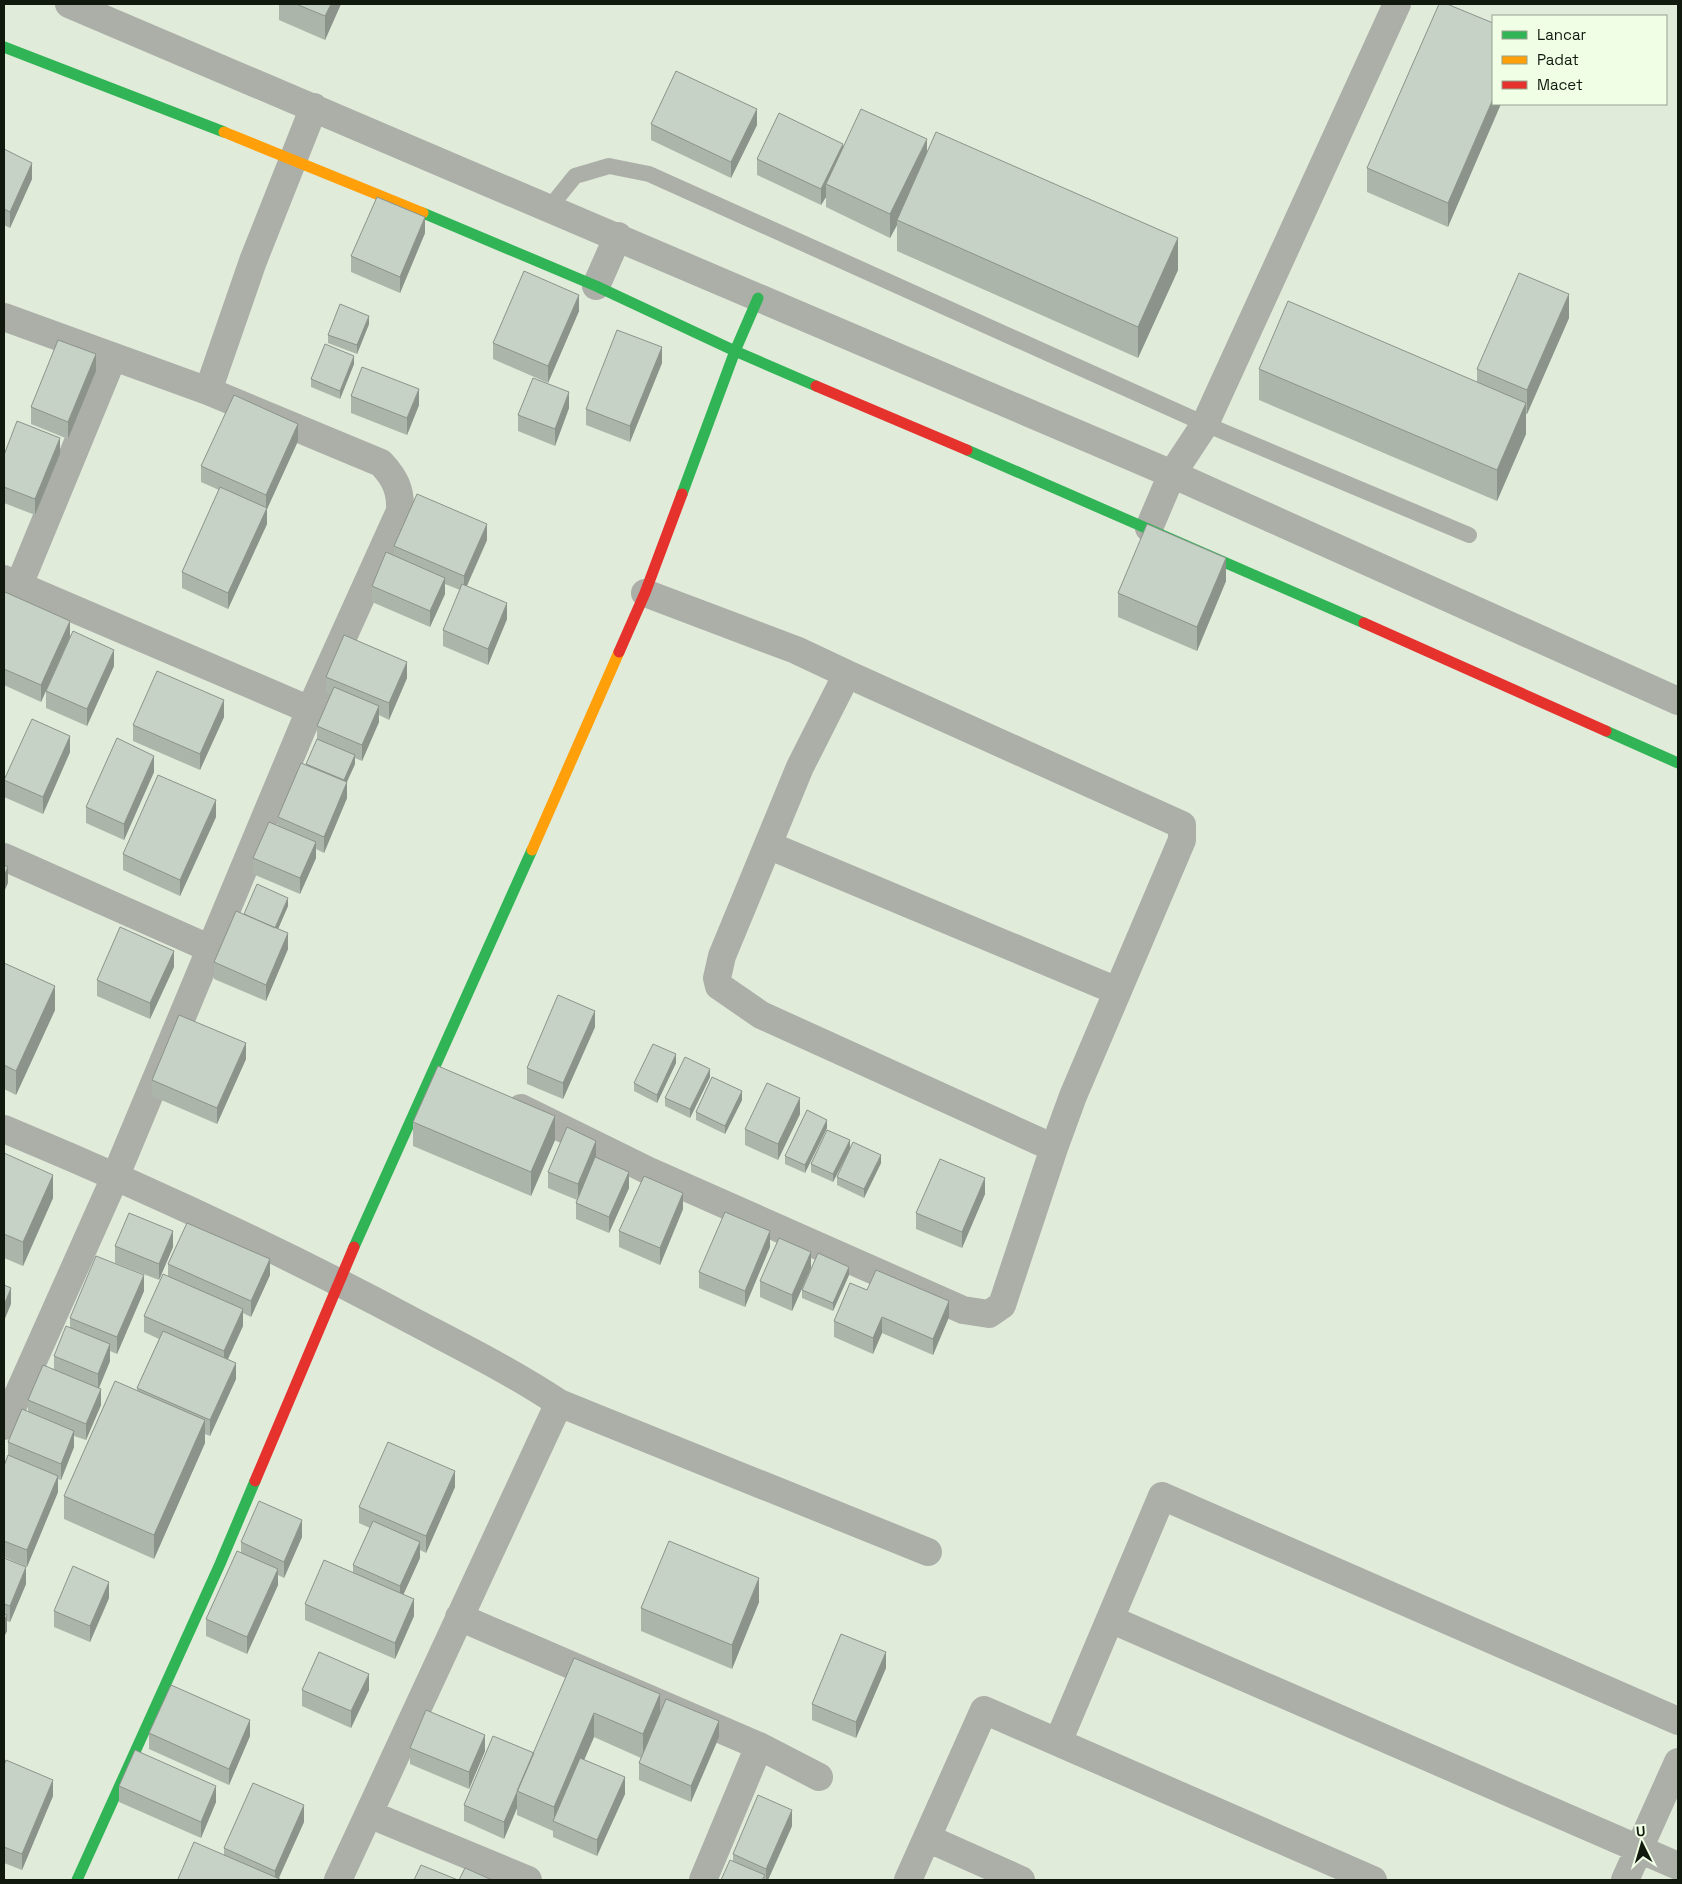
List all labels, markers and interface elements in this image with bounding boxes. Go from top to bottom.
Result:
legend [1492,15,1667,105]
text: Lancar [1537,25,1587,44]
text: Padat [1537,50,1579,69]
text: Macet [1537,75,1583,94]
north arrow [1617,1819,1667,1869]
text: U [1635,1822,1646,1840]

